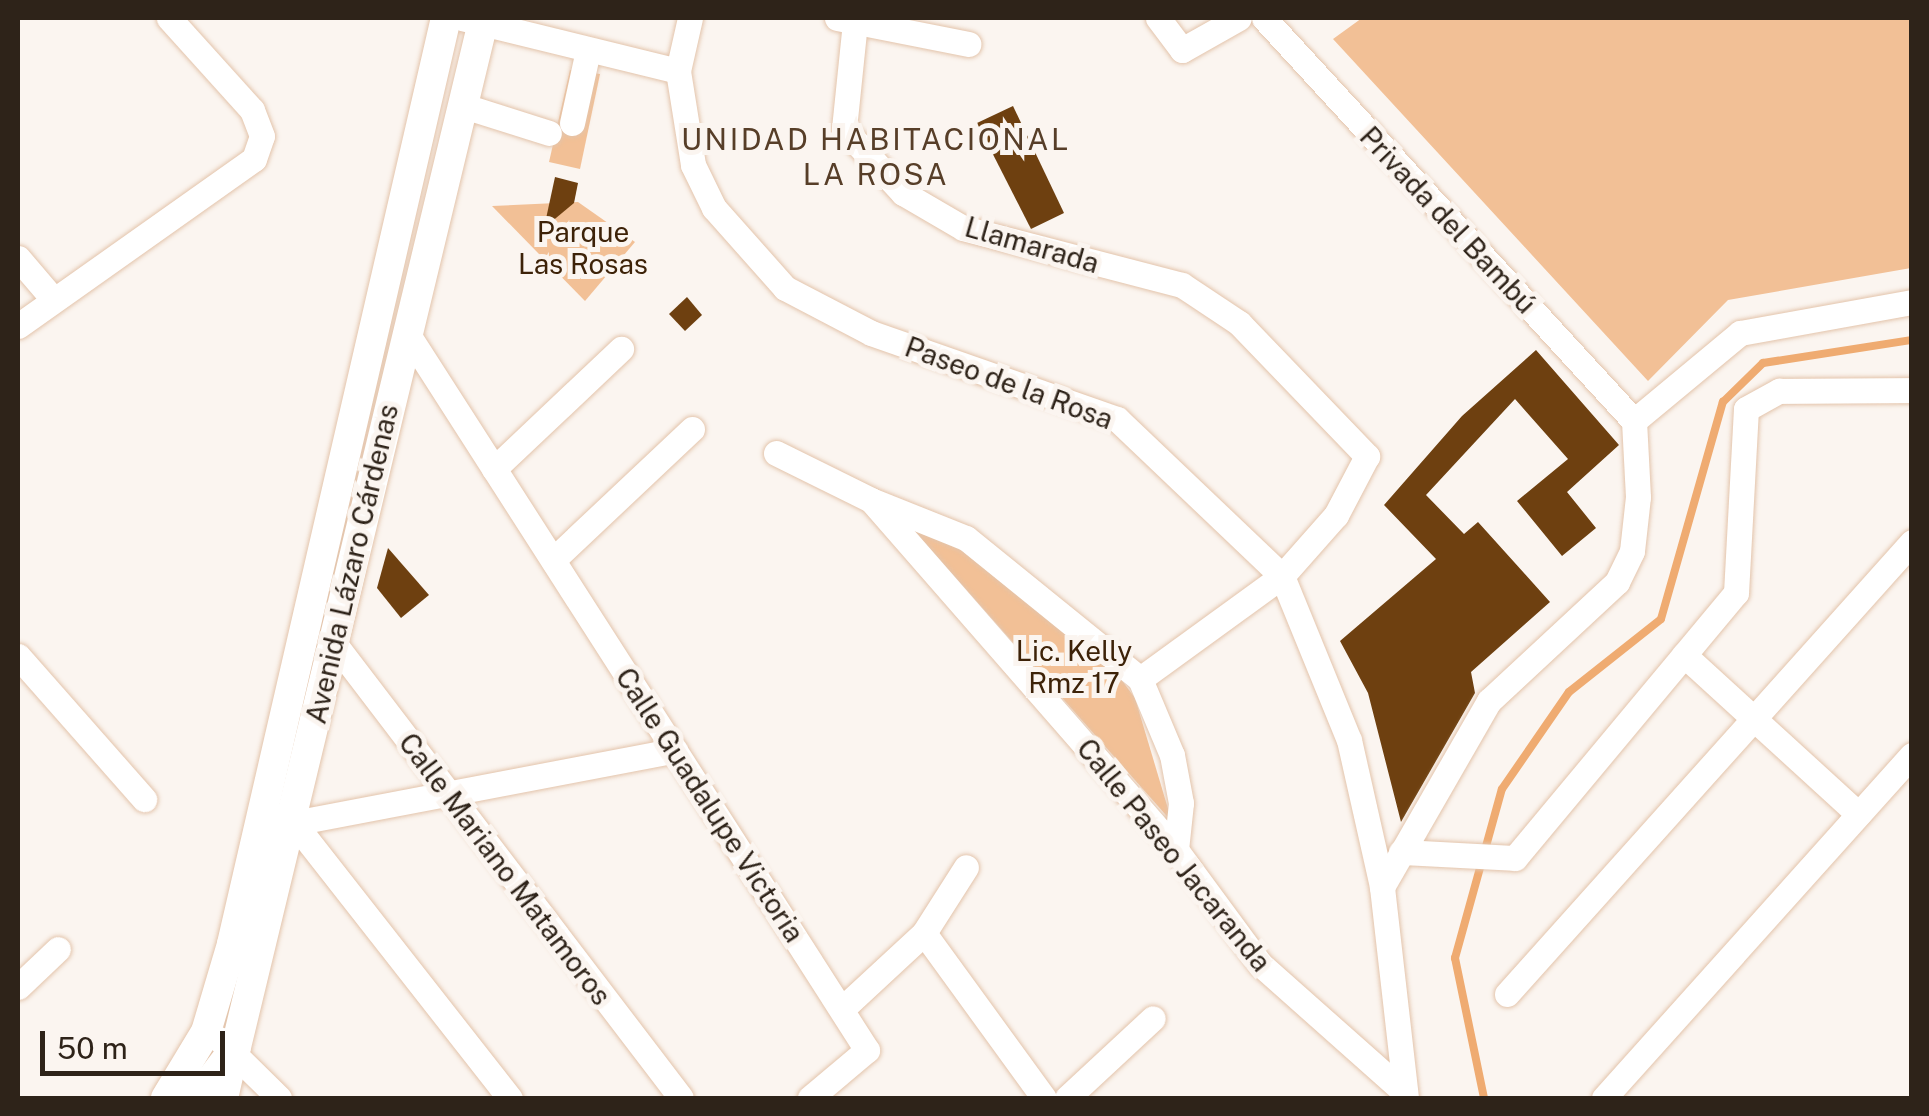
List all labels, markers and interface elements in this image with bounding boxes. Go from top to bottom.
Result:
street label: Privada del Bambú [1353,120,1543,320]
district label: UNIDAD HABITACIONAL LA ROSA [681,121,1071,192]
street label: Llamarada [961,210,1103,280]
park label: Parque Las Rosas [518,215,648,281]
street label: Paseo de la Rosa [900,330,1118,436]
street label: Avenida Lázaro Cárdenas [299,401,405,727]
park label: Lic. Kelly Rmz 17 [1016,634,1132,700]
street label: Calle Guadalupe Victoria [608,661,812,949]
street label: Calle Mariano Matamoros [392,726,618,1012]
street label: Calle Paseo Jacaranda [1070,732,1278,978]
scale bar [45,1011,230,1073]
text: 50 m [57,1030,128,1066]

